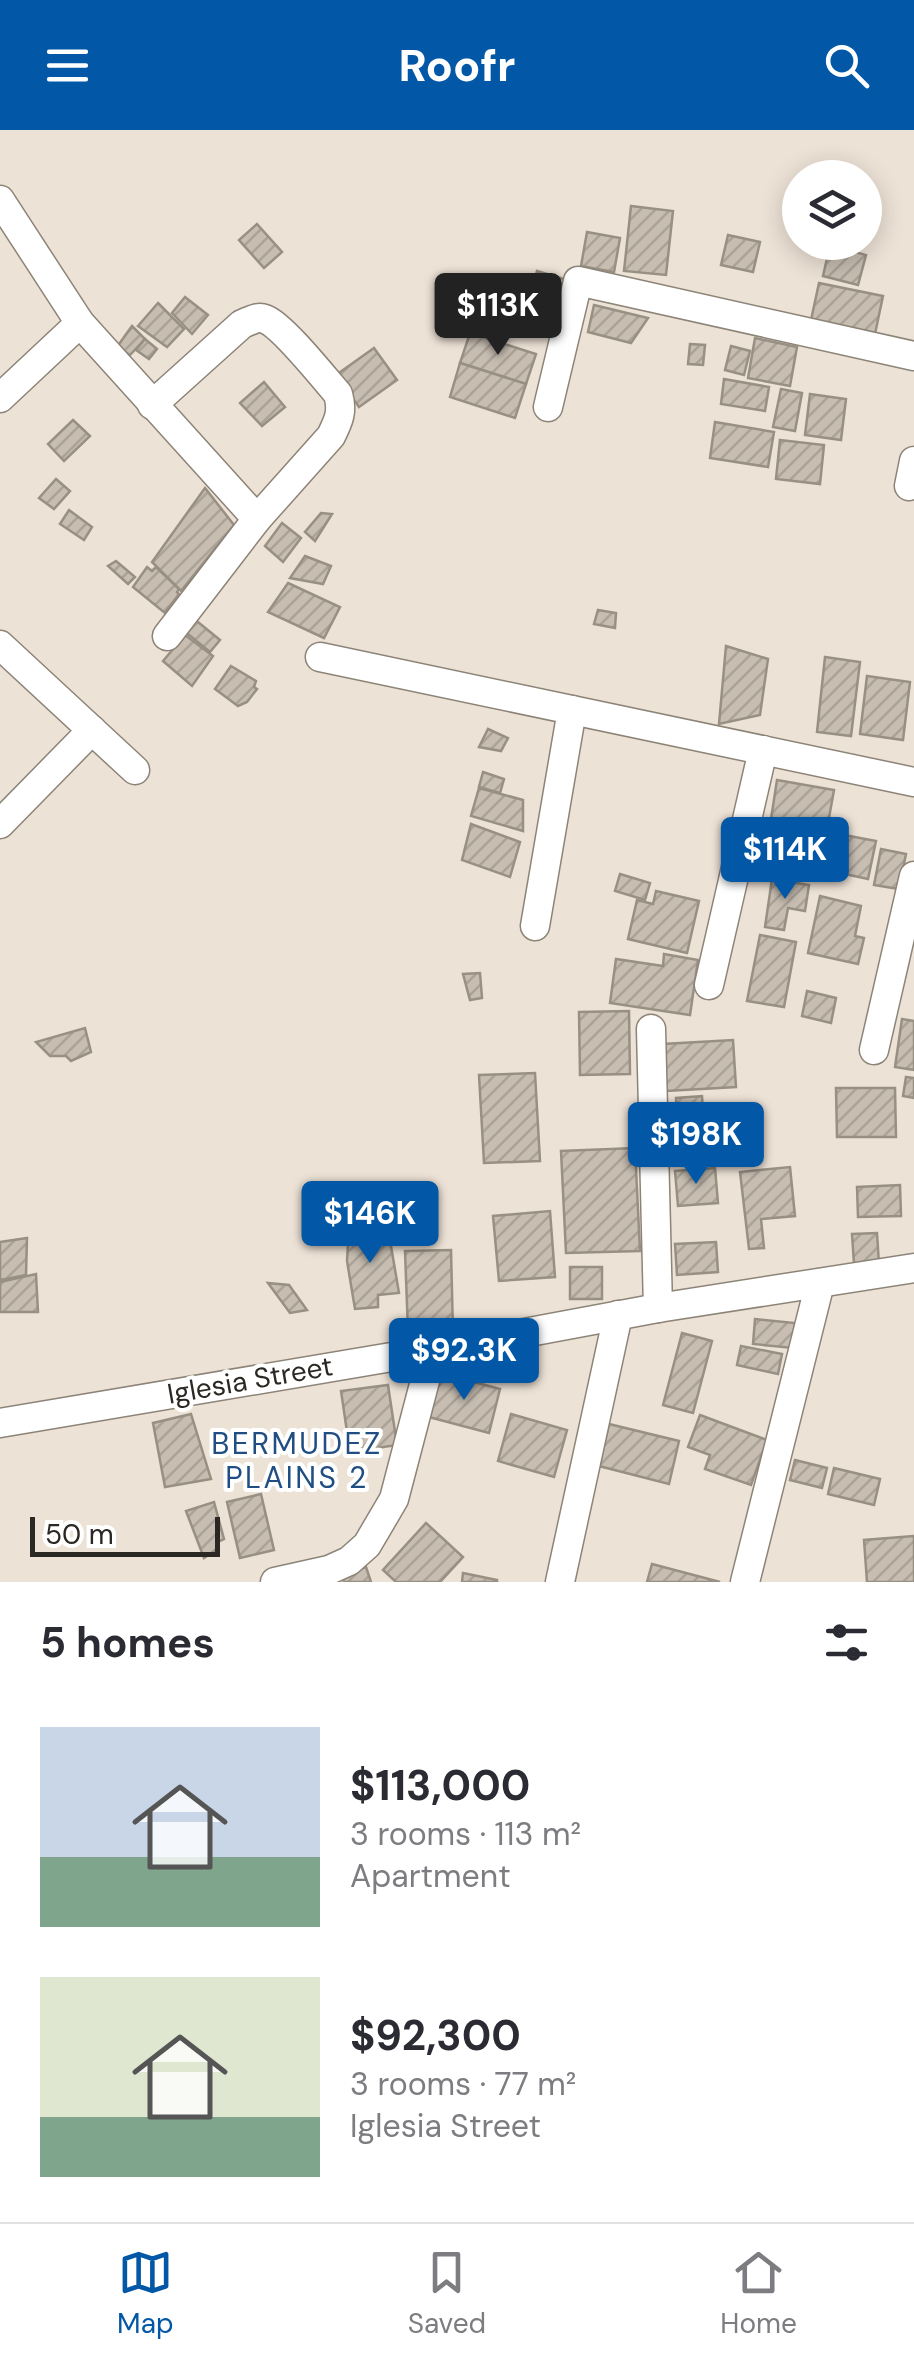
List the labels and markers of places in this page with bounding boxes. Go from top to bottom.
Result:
pin: $113K [428,273,568,358]
pin: $114K [715,817,855,902]
pin: $198K [626,1102,766,1187]
pin: $146K [300,1181,440,1266]
pin: $92.3K [383,1318,545,1403]

